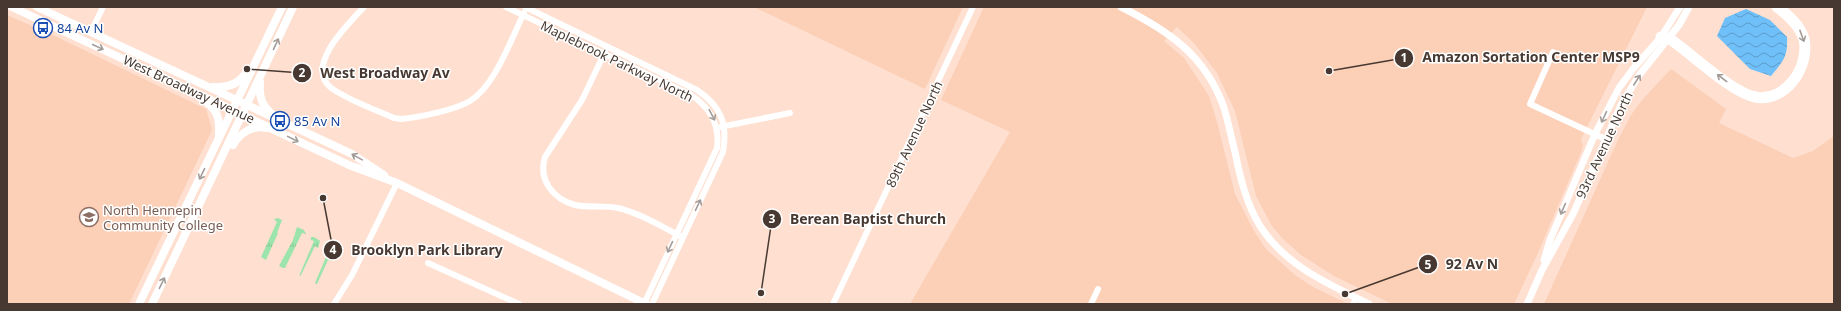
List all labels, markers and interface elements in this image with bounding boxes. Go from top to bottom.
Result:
street label: Maplebrook Parkway North [538,16,696,106]
bus stop icon: 84 Av N [32,17,54,39]
place label: 84 Av N [57,19,103,37]
one-way arrow [1798,29,1806,41]
one-way arrow [273,38,280,50]
one-way arrow [91,44,103,51]
callout: Amazon Sortation Center MSP9 [1394,45,1647,71]
text: Amazon Sortation Center MSP9 [1422,47,1640,66]
text: 1 [1401,49,1407,66]
street label: West Broadway Avenue [120,51,258,127]
callout: West Broadway Av [292,60,458,86]
text: West Broadway Av [320,63,450,82]
text: 2 [299,64,306,81]
one-way arrow [1632,74,1641,85]
one-way arrow [1717,74,1728,82]
street label: 89th Avenue North [881,78,947,190]
street label: 93rd Avenue North [1571,89,1637,201]
one-way arrow [708,109,716,121]
bus stop icon: 85 Av N [269,110,291,132]
one-way arrow [1600,110,1607,122]
place label: 85 Av N [294,112,340,130]
one-way arrow [287,135,299,143]
one-way arrow [351,153,363,161]
one-way arrow [198,167,205,179]
one-way arrow [695,200,702,212]
place label: North Hennepin Community College [103,201,223,234]
one-way arrow [1559,202,1566,214]
school or university icon: North Hennepin Community College [78,206,100,228]
callout: Berean Baptist Church [762,206,954,232]
text: Berean Baptist Church [790,209,946,228]
text: 3 [769,210,776,227]
callout: Brooklyn Park Library [323,237,511,263]
text: Brooklyn Park Library [351,240,503,259]
text: 4 [330,241,337,258]
one-way arrow [666,241,673,253]
callout: 92 Av N [1418,251,1506,277]
text: 92 Av N [1446,254,1498,273]
text: 5 [1425,256,1432,273]
one-way arrow [159,277,166,289]

